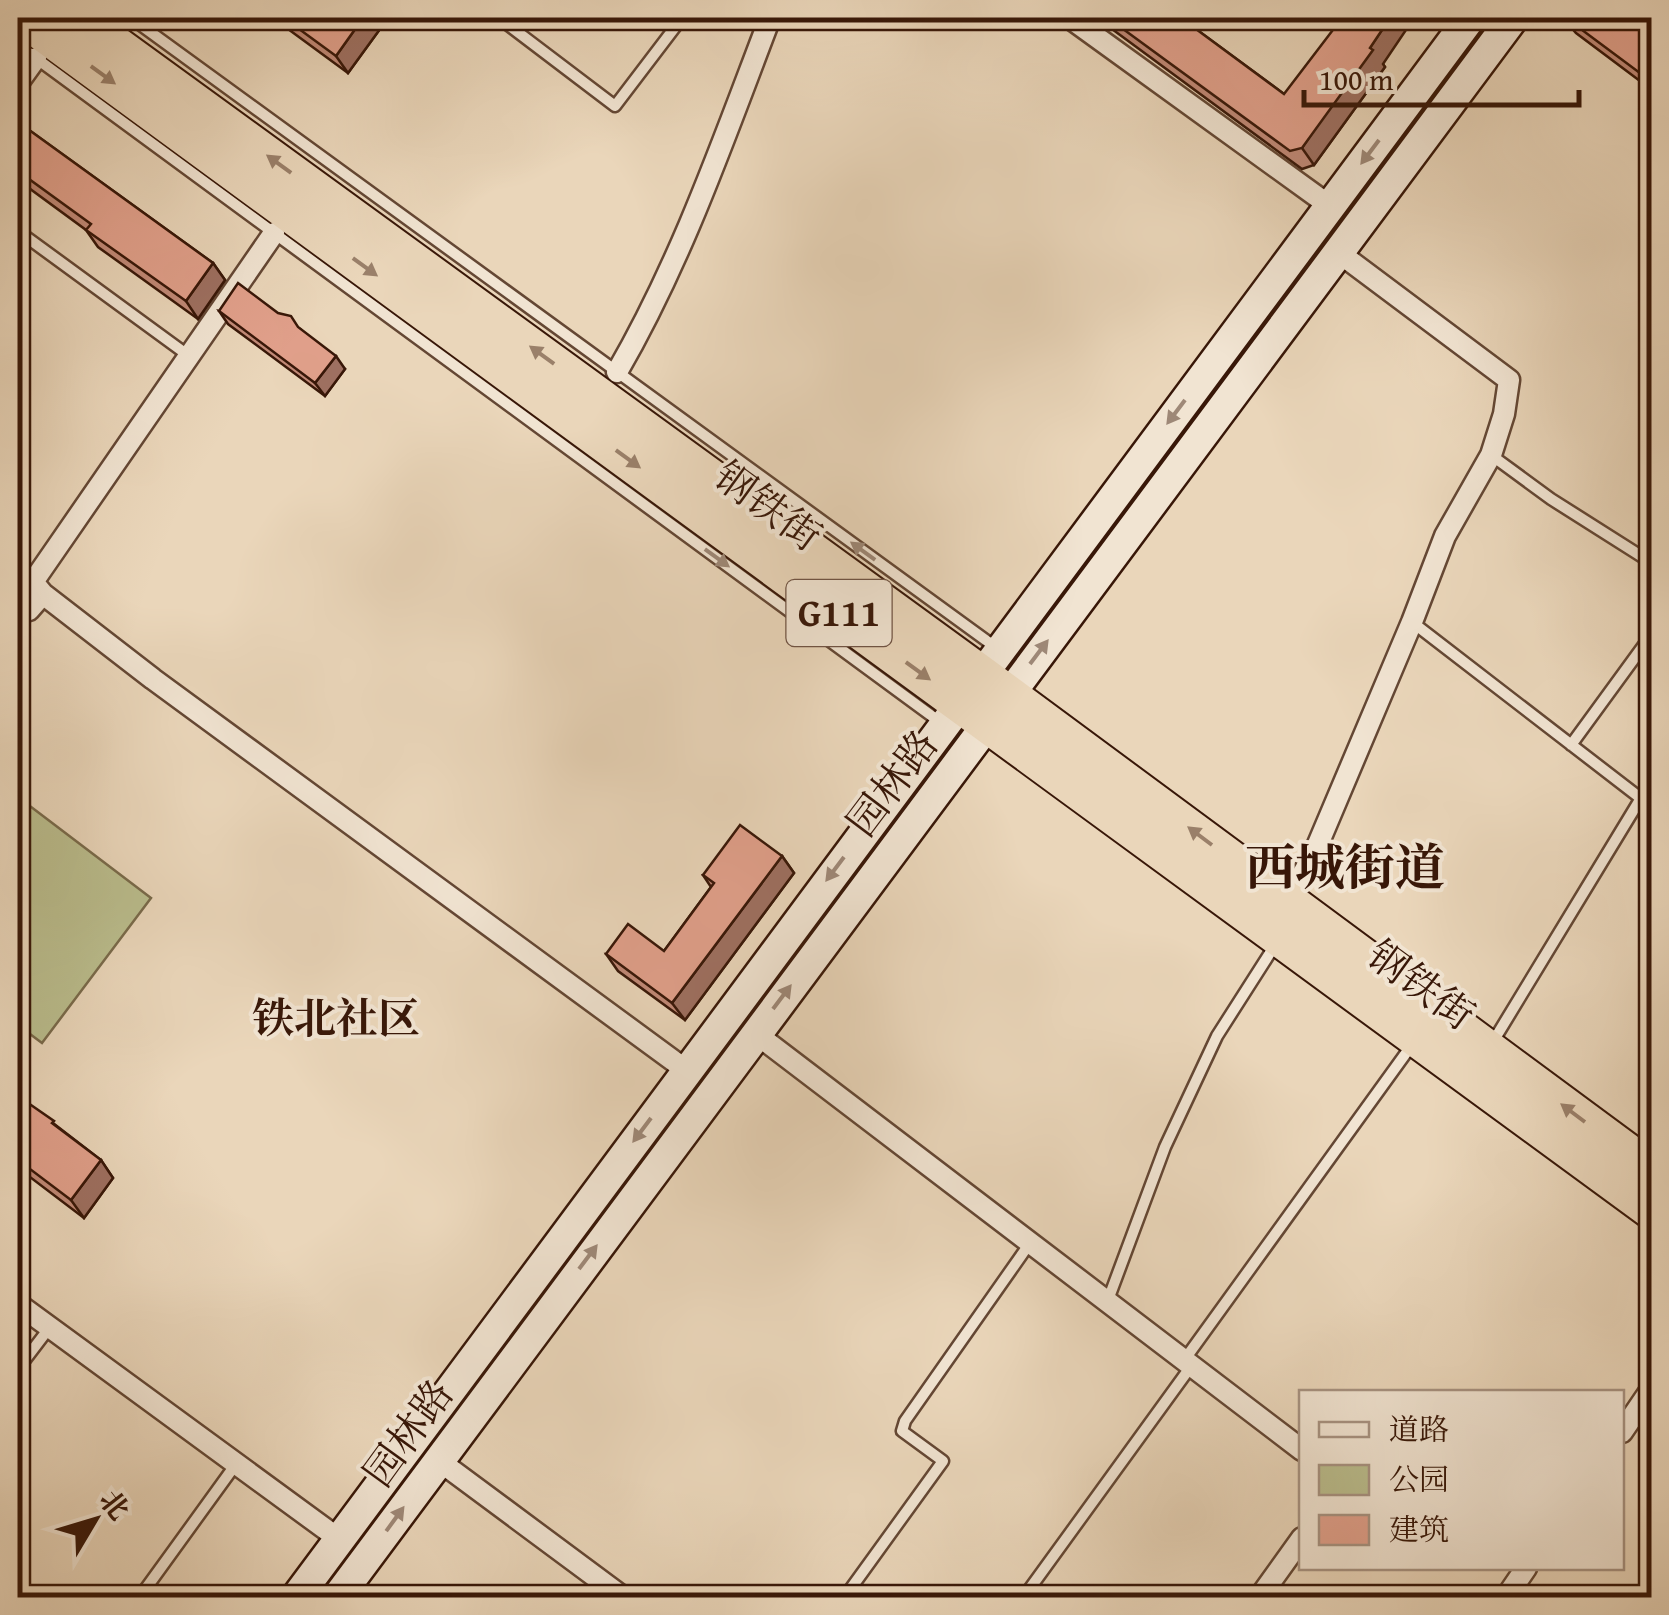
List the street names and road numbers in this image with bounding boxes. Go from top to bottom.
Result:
street label: 钢铁街 [702,446,834,565]
road number: G111 [786,580,892,646]
street label: 园林路 [832,717,951,848]
street label: 钢铁街 [1355,925,1487,1044]
street label: 园林路 [348,1367,467,1499]

